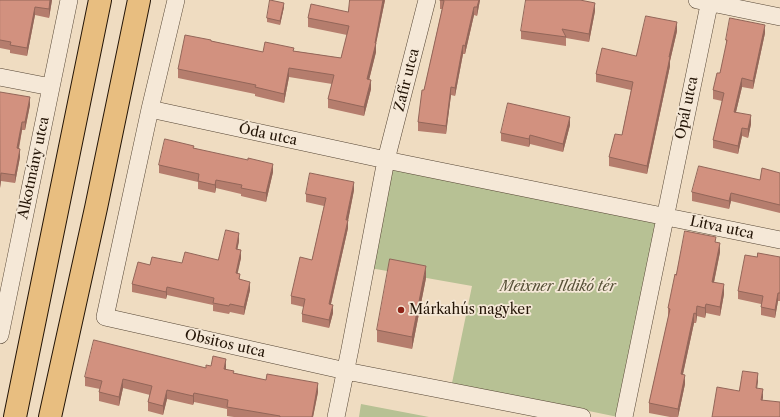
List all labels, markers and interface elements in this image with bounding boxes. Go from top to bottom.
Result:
street label: Zafír utca [391,47,423,113]
street label: Opál utca [672,75,702,141]
street label: Alkotmány utca [15,115,53,221]
street label: Óda utca [237,121,299,149]
street label: Litva utca [688,213,756,243]
park label: Meixner Ildikó tér [500,279,616,295]
place label: Márkahús nagyker [409,302,531,318]
marker: Márkahús nagyker [396,305,406,315]
street label: Obsitos utca [183,327,267,361]

